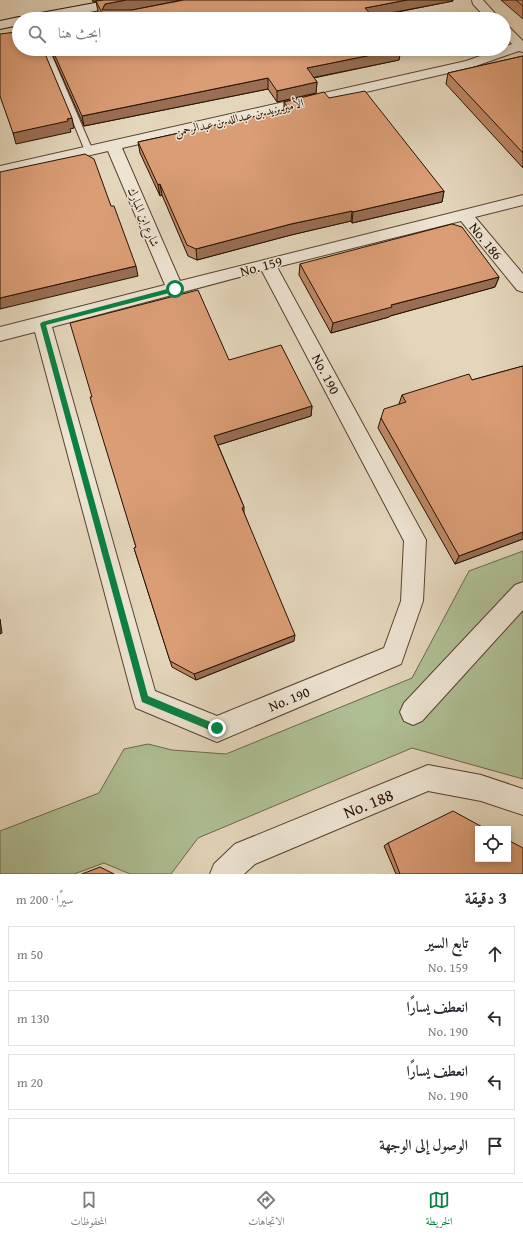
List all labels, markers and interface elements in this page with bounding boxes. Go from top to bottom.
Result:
search box [12,12,511,56]
text: ابحث هنا [58,22,101,43]
icon: search [26,23,48,45]
street label: الأمير يزيد بن عبدالله بن عبدالرحمن [173,94,306,141]
street label: شارع ابن المبارك [121,185,164,251]
street label: No. 186 [465,218,507,264]
street label: No. 159 [238,251,285,281]
route start [166,280,184,298]
street label: No. 190 [307,350,345,398]
street label: No. 190 [265,682,313,716]
route end [208,719,226,737]
street label: No. 188 [339,782,397,824]
map controls [475,826,511,862]
button: locate [475,826,511,862]
text: 3 دقيقة [465,885,507,910]
text: سيرًا · 200 m [16,890,74,909]
text: تابع السير [426,932,468,953]
icon: ahead [484,943,506,965]
text: 50 m [17,945,43,964]
text: No. 159 [428,958,468,977]
text: انعطف يسارًا [406,996,468,1017]
icon: left [484,1007,506,1029]
text: 130 m [17,1009,49,1028]
text: No. 190 [428,1022,468,1041]
text: انعطف يسارًا [406,1060,468,1081]
icon: left [484,1071,506,1093]
text: 20 m [17,1073,43,1092]
text: No. 190 [428,1086,468,1105]
text: الوصول إلى الوجهة [379,1134,468,1155]
icon: arrive [484,1135,506,1157]
tab: المحفوظات [71,1189,107,1232]
tab: الاتجاهات [248,1189,285,1232]
tab: الخريطة [426,1189,452,1232]

